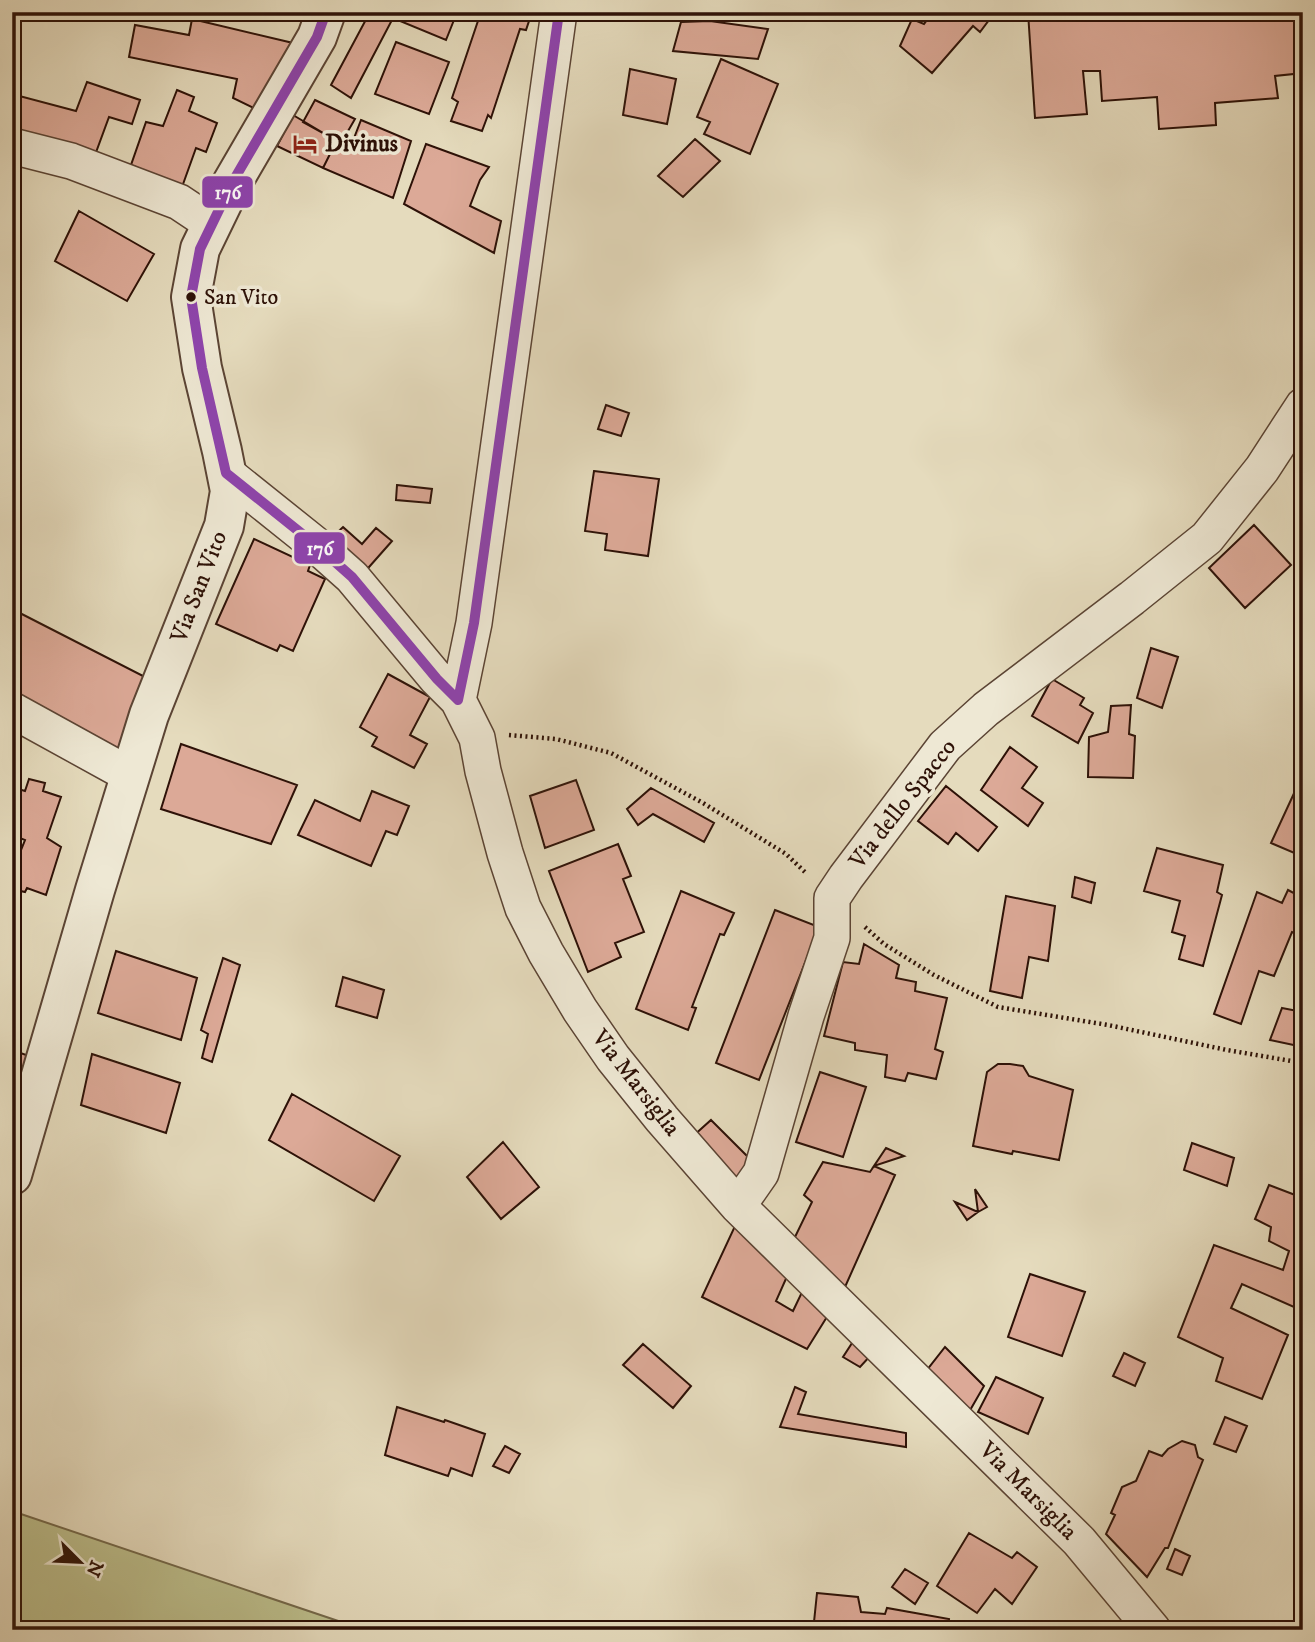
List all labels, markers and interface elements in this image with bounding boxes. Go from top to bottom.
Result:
place label: Divinus [325,129,398,159]
hotel icon: Divinus [291,130,319,158]
line badge: 176 [201,175,254,209]
text: 176 [215,182,243,205]
place label: San Vito [204,284,278,311]
marker: San Vito [184,290,198,304]
street label: Via San Vito [164,527,234,648]
line badge: 176 [293,531,346,565]
text: 176 [307,538,335,561]
street label: Via dello Spacco [842,733,963,876]
street label: Via Marsiglia [584,1023,687,1143]
street label: Via Marsiglia [972,1435,1084,1547]
north arrow [46,1526,116,1596]
text: N [80,1556,108,1580]

